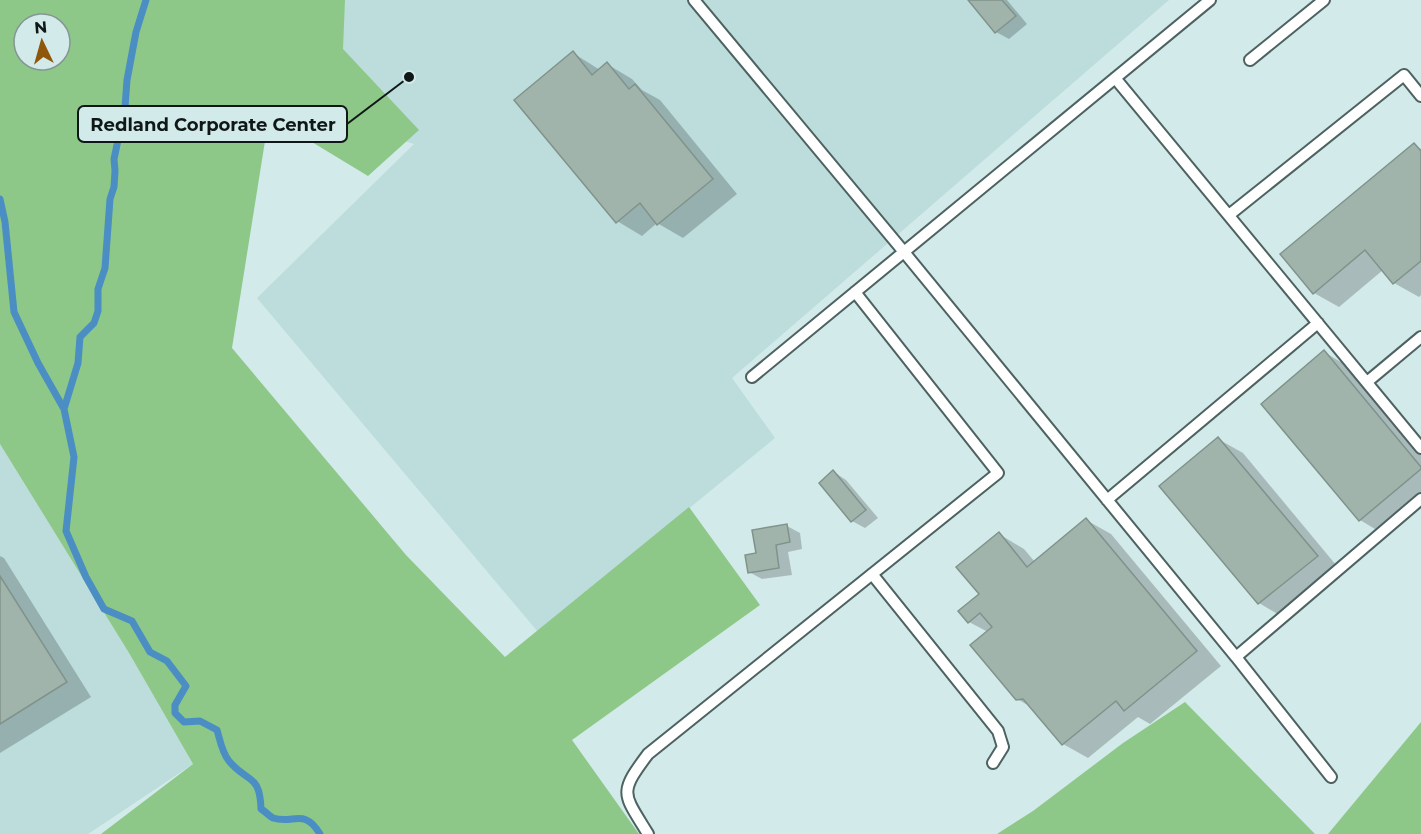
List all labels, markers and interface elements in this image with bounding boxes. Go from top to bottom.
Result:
north arrow [12,12,72,72]
text: N [33,18,48,38]
callout: Redland Corporate Center [78,106,347,142]
text: Redland Corporate Center [90,114,336,136]

